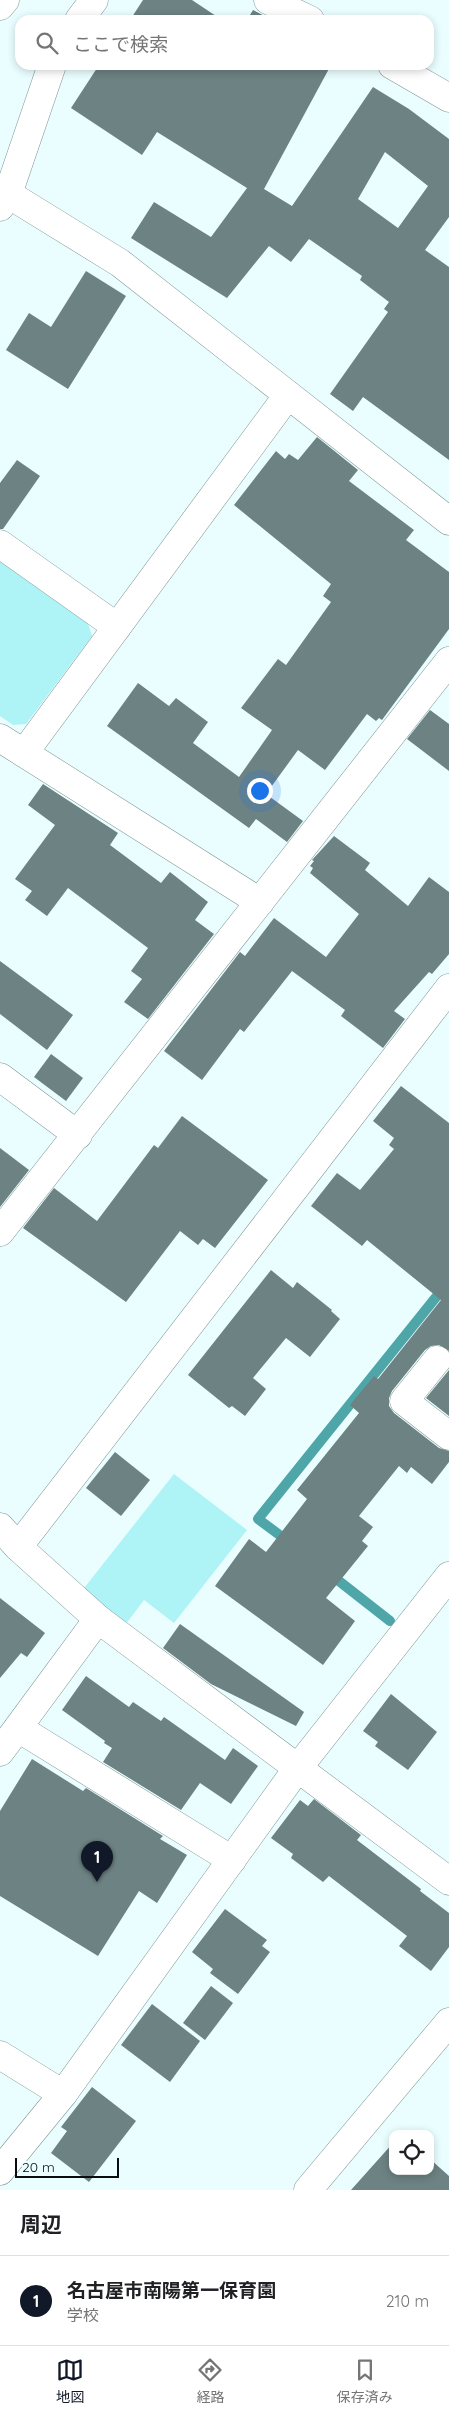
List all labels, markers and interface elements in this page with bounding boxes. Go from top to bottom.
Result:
search box [15,15,434,70]
icon: search [33,29,61,57]
text: ここで検索 [73,32,168,56]
your location [247,778,273,804]
pin: 1 [81,1841,113,1882]
map controls [389,2130,434,2175]
button: locate [389,2130,434,2175]
scale bar [15,2155,119,2178]
text: 20 m [22,2158,55,2176]
text: 周辺 [20,2211,62,2237]
text: 名古屋市南陽第一保育園 [67,2278,276,2302]
text: 1 [33,2291,39,2311]
text: 210 m [386,2291,429,2311]
text: 学校 [67,2305,99,2325]
tab: 地図 [56,2356,84,2406]
tab: 経路 [196,2356,224,2406]
tab: 保存済み [337,2356,393,2406]

